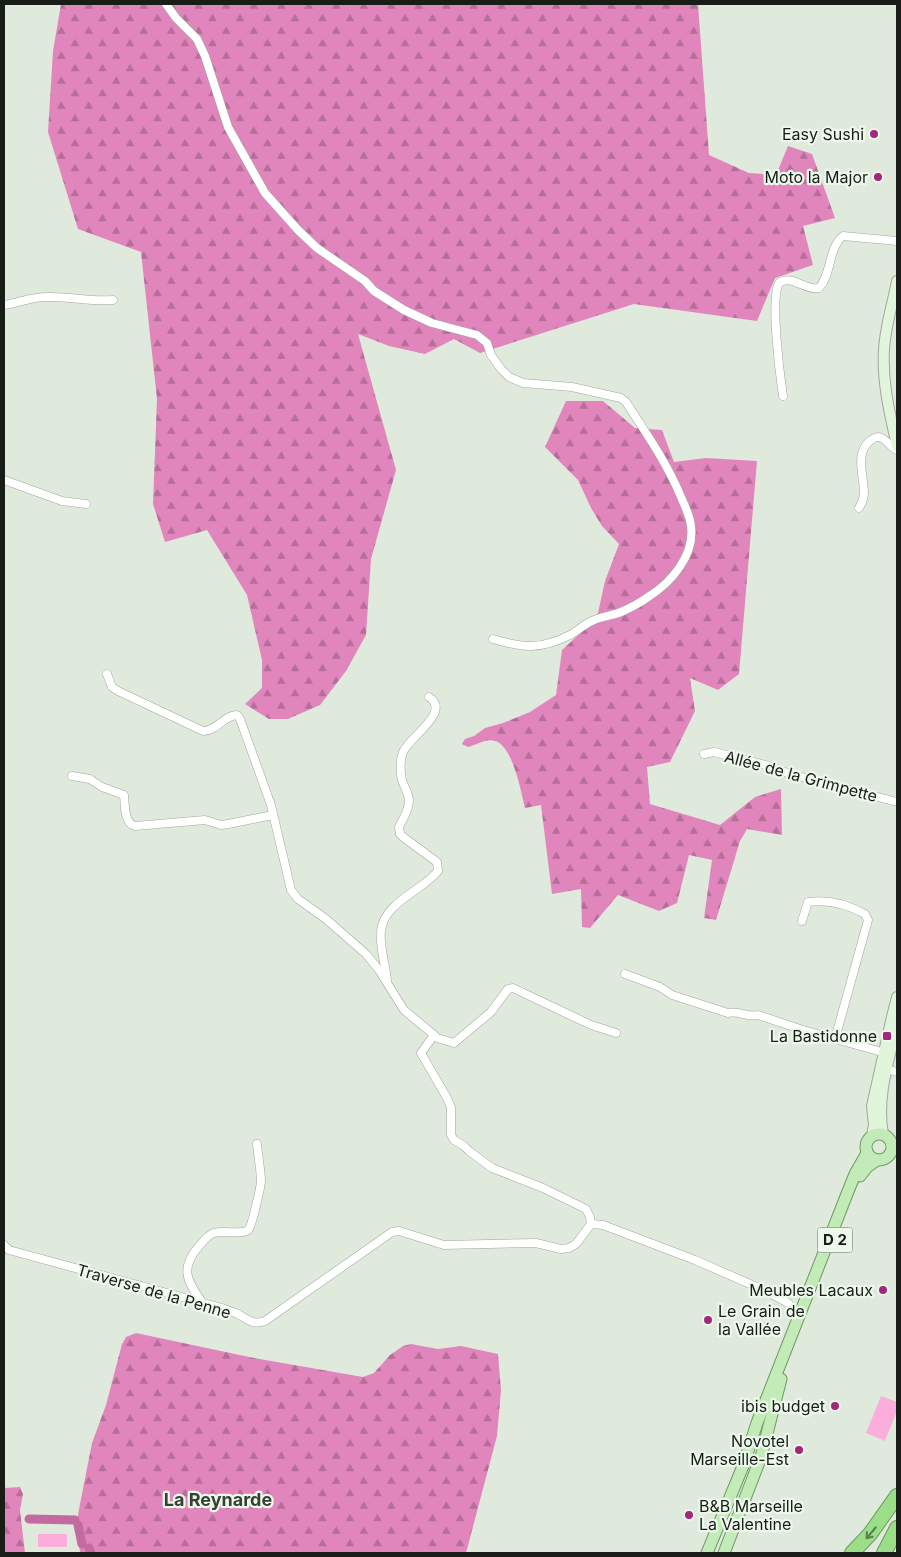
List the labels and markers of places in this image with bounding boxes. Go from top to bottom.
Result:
place label: Easy Sushi [782,124,864,144]
marker: Easy Sushi [868,128,880,140]
place label: Moto la Major [764,167,868,187]
marker: Moto la Major [872,171,884,183]
place label: La Bastidonne [770,1026,877,1046]
marker: La Bastidonne [881,1030,893,1042]
place label: Meubles Lacaux [749,1280,873,1300]
marker: Meubles Lacaux [877,1284,889,1296]
place label: Le Grain de la Vallée [718,1301,805,1339]
marker: Le Grain de la Vallée [702,1314,714,1326]
place label: ibis budget [741,1396,825,1416]
marker: ibis budget [829,1400,841,1412]
place label: Novotel Marseille-Est [690,1431,789,1469]
marker: Novotel Marseille-Est [793,1444,805,1456]
place label: B&B Marseille La Valentine [699,1496,803,1534]
marker: B&B Marseille La Valentine [683,1509,695,1521]

